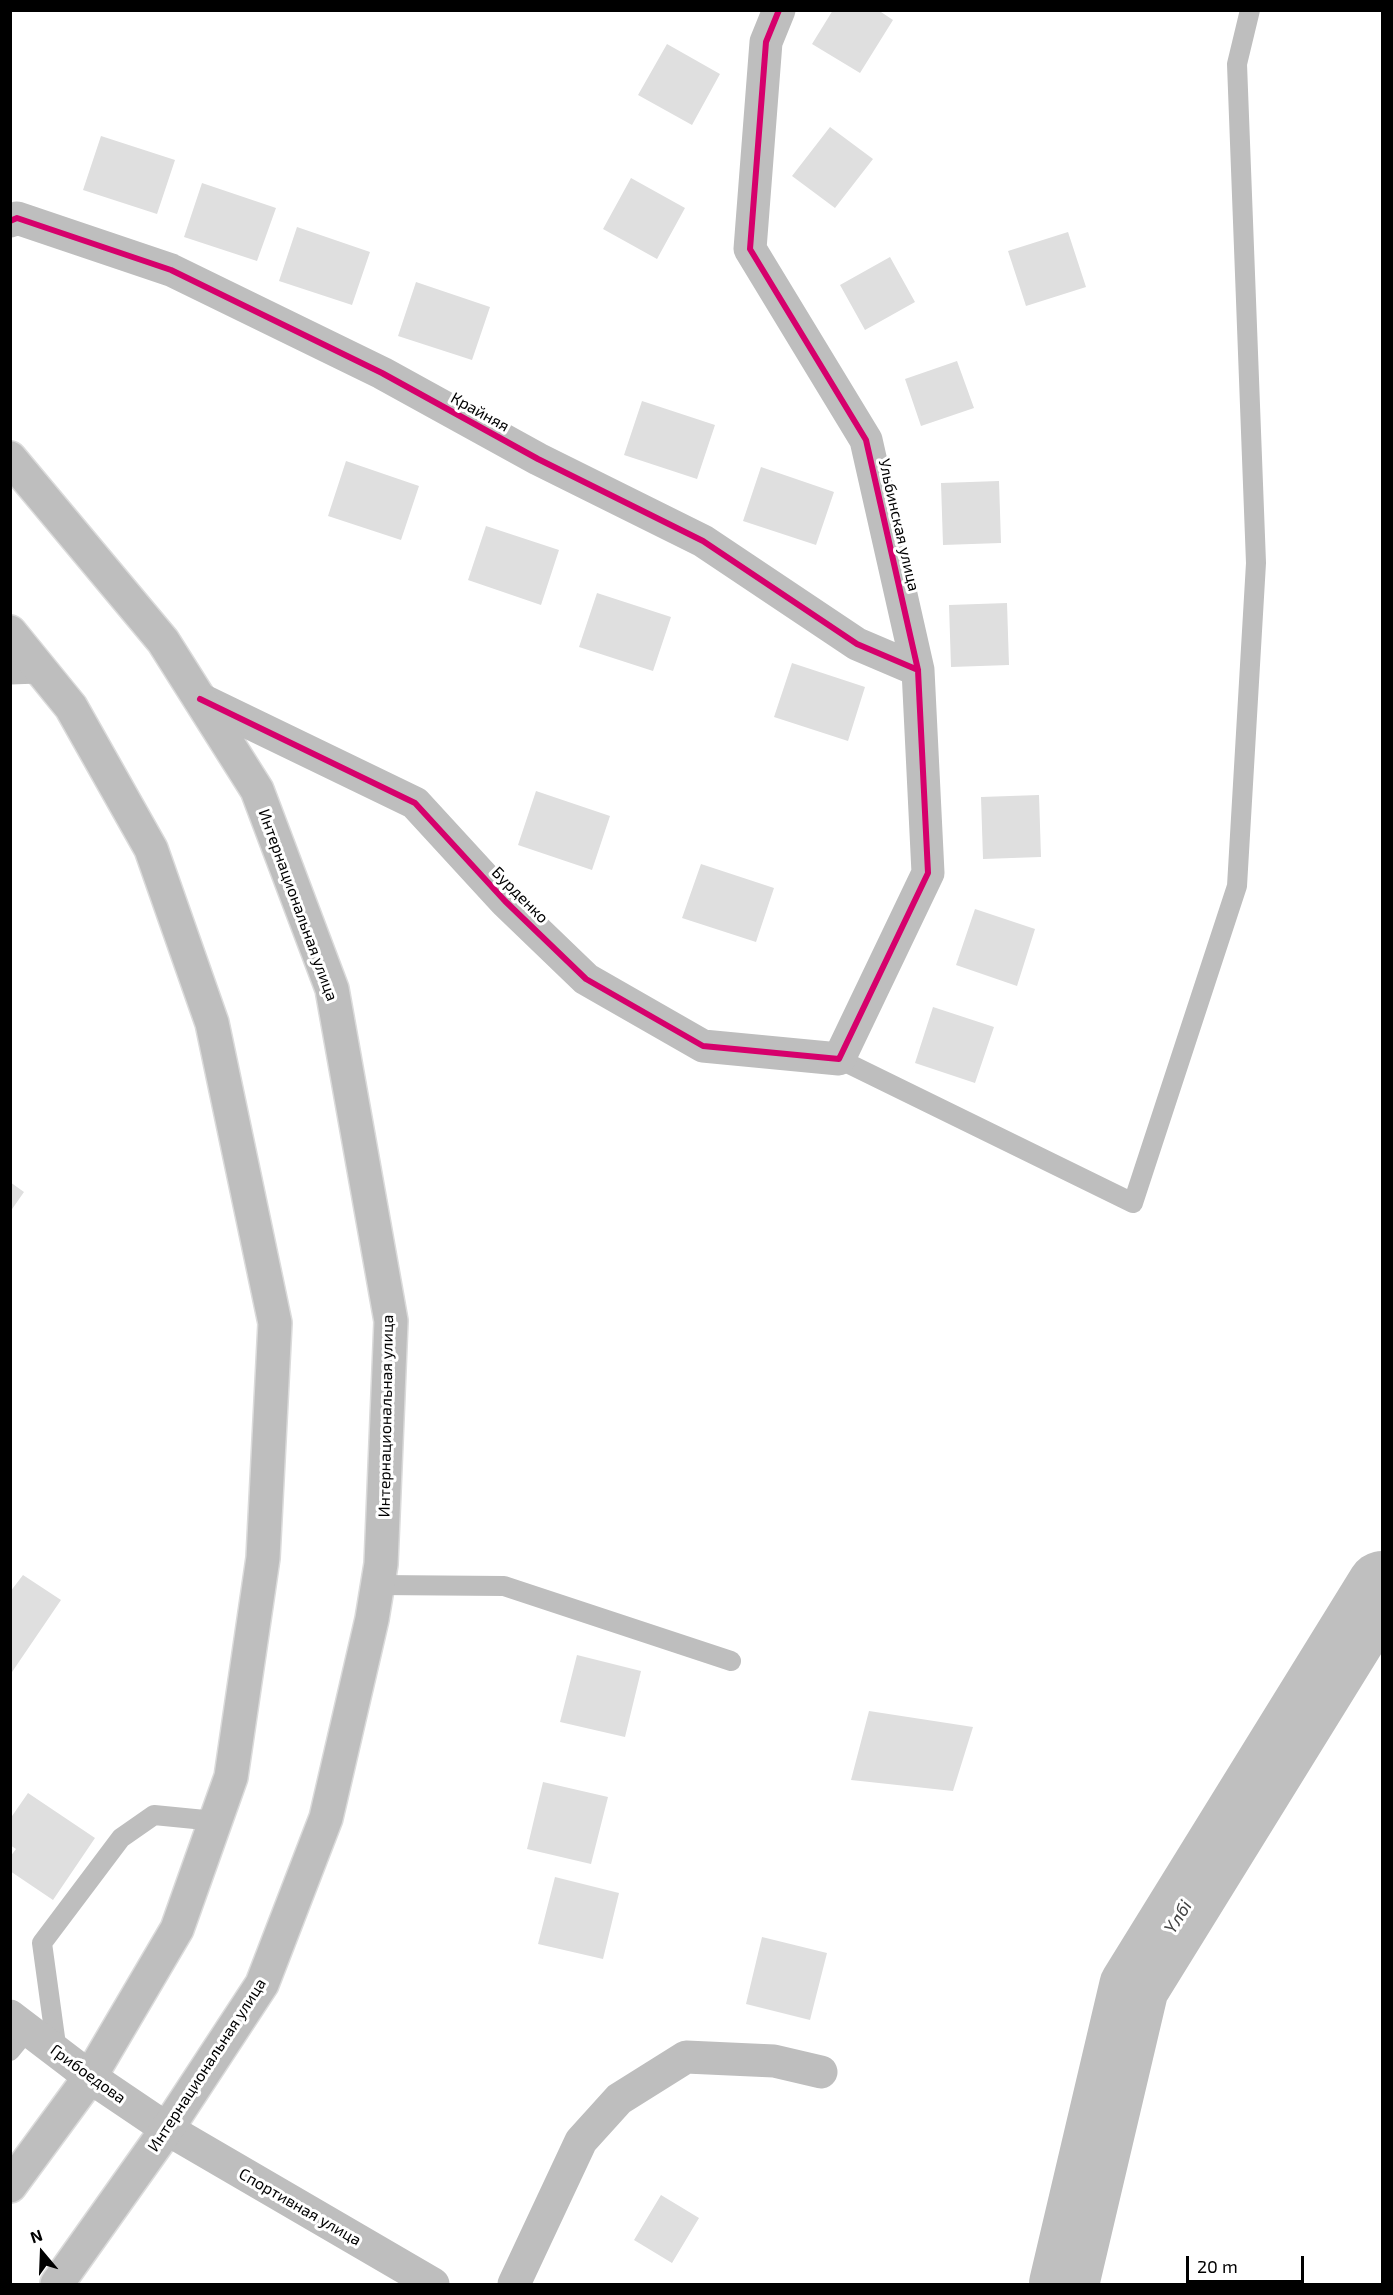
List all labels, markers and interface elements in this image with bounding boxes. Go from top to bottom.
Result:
street label: Крайняя [447,388,513,436]
street label: Ульбинская улица [874,457,924,593]
street label: Интернациональная улица [254,806,342,1004]
street label: Бурденко [488,863,552,927]
street label: Интернациональная улица [375,1314,397,1518]
water label: Үлбі [1160,1896,1196,1938]
street label: Интернациональная улица [144,1975,270,2155]
street label: Грибоедова [47,2040,129,2108]
street label: Спортивная улица [235,2164,365,2250]
north arrow [12,2223,72,2283]
text: N [27,2225,45,2246]
scale bar [1189,2244,1308,2282]
text: 20 m [1197,2255,1238,2277]

